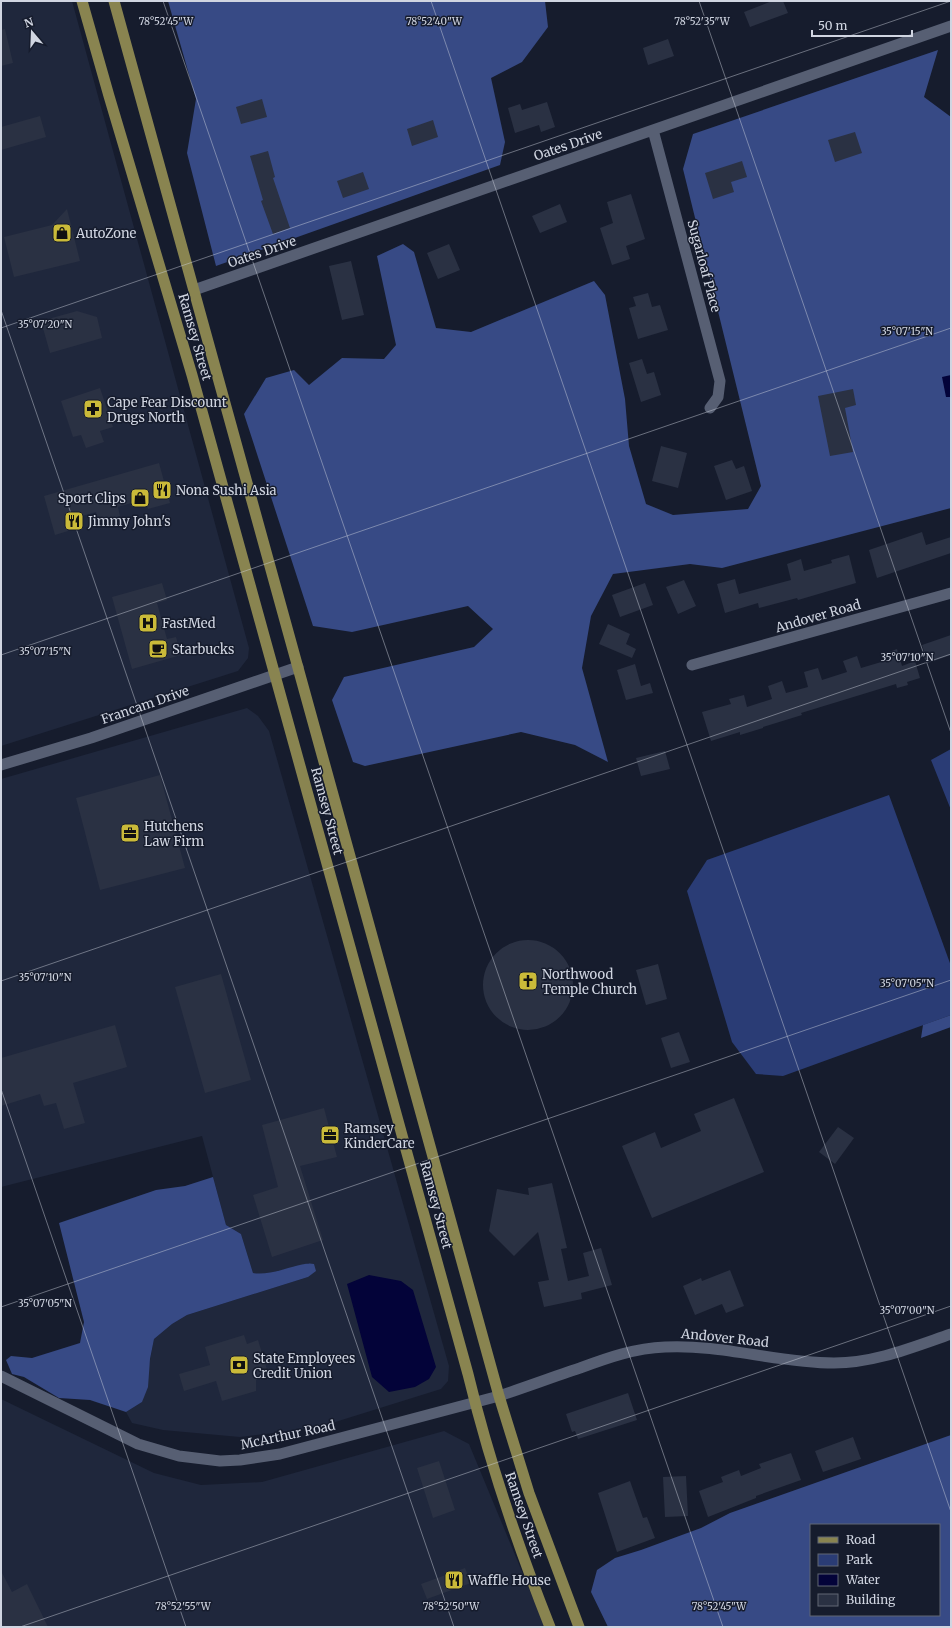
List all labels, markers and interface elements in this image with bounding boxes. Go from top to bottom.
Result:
north arrow [12,12,52,52]
scale bar [812,12,912,38]
text: N [22,14,35,31]
text: 78°52'45"W [139,15,194,28]
text: 78°52'40"W [406,15,463,28]
text: 78°52'35"W [674,15,731,28]
text: 50 m [818,18,847,33]
street label: Oates Drive [532,125,605,165]
street label: Sugarloaf Place [683,218,725,314]
shop icon: AutoZone [51,222,73,244]
place label: AutoZone [75,225,137,242]
street label: Oates Drive [226,232,299,272]
street label: Ramsey Street [174,291,216,383]
text: 35°07'20"N [18,318,73,331]
text: 35°07'15"N [881,325,933,338]
place label: Cape Fear Discount Drugs North [107,394,227,426]
pharmacy icon: Cape Fear Discount Drugs North [82,398,104,420]
restaurant icon: Nona Sushi Asia [151,479,173,501]
place label: Nona Sushi Asia [176,482,277,499]
shop icon: Sport Clips [129,487,151,509]
place label: Sport Clips [58,490,126,507]
restaurant icon: Jimmy John's [63,510,85,532]
place label: Jimmy John's [87,513,171,530]
street label: Andover Road [772,596,863,637]
hospital icon: FastMed [137,612,159,634]
place label: FastMed [162,615,216,632]
cafe icon: Starbucks [147,638,169,660]
place label: Starbucks [172,641,234,658]
text: 35°07'15"N [19,645,71,658]
text: 35°07'10"N [881,651,934,664]
street label: Francam Drive [99,682,192,728]
street label: Ramsey Street [307,765,347,857]
place label: Hutchens Law Firm [144,818,204,850]
office icon: Hutchens Law Firm [119,822,141,844]
place label: Northwood Temple Church [542,966,638,998]
church icon: Northwood Temple Church [517,970,539,992]
text: 35°07'10"N [19,971,72,984]
text: 35°07'05"N [880,977,934,990]
place label: Ramsey KinderCare [344,1120,415,1152]
office icon: Ramsey KinderCare [319,1124,341,1146]
street label: Ramsey Street [416,1159,456,1251]
text: 35°07'05"N [18,1297,72,1310]
text: 35°07'00"N [879,1304,935,1317]
street label: Andover Road [679,1325,770,1351]
place label: State Employees Credit Union [253,1350,355,1382]
bank icon: State Employees Credit Union [228,1354,250,1376]
street label: McArthur Road [239,1417,337,1453]
street label: Ramsey Street [501,1470,547,1560]
legend [810,1524,940,1616]
text: Road [846,1532,875,1547]
text: Park [846,1552,873,1567]
restaurant icon: Waffle House [443,1569,465,1591]
place label: Waffle House [467,1572,551,1589]
text: Water [845,1572,881,1587]
text: Building [846,1592,896,1607]
text: 78°52'55"W [155,1600,212,1613]
text: 78°52'50"W [423,1600,480,1613]
text: 78°52'45"W [692,1600,747,1613]

